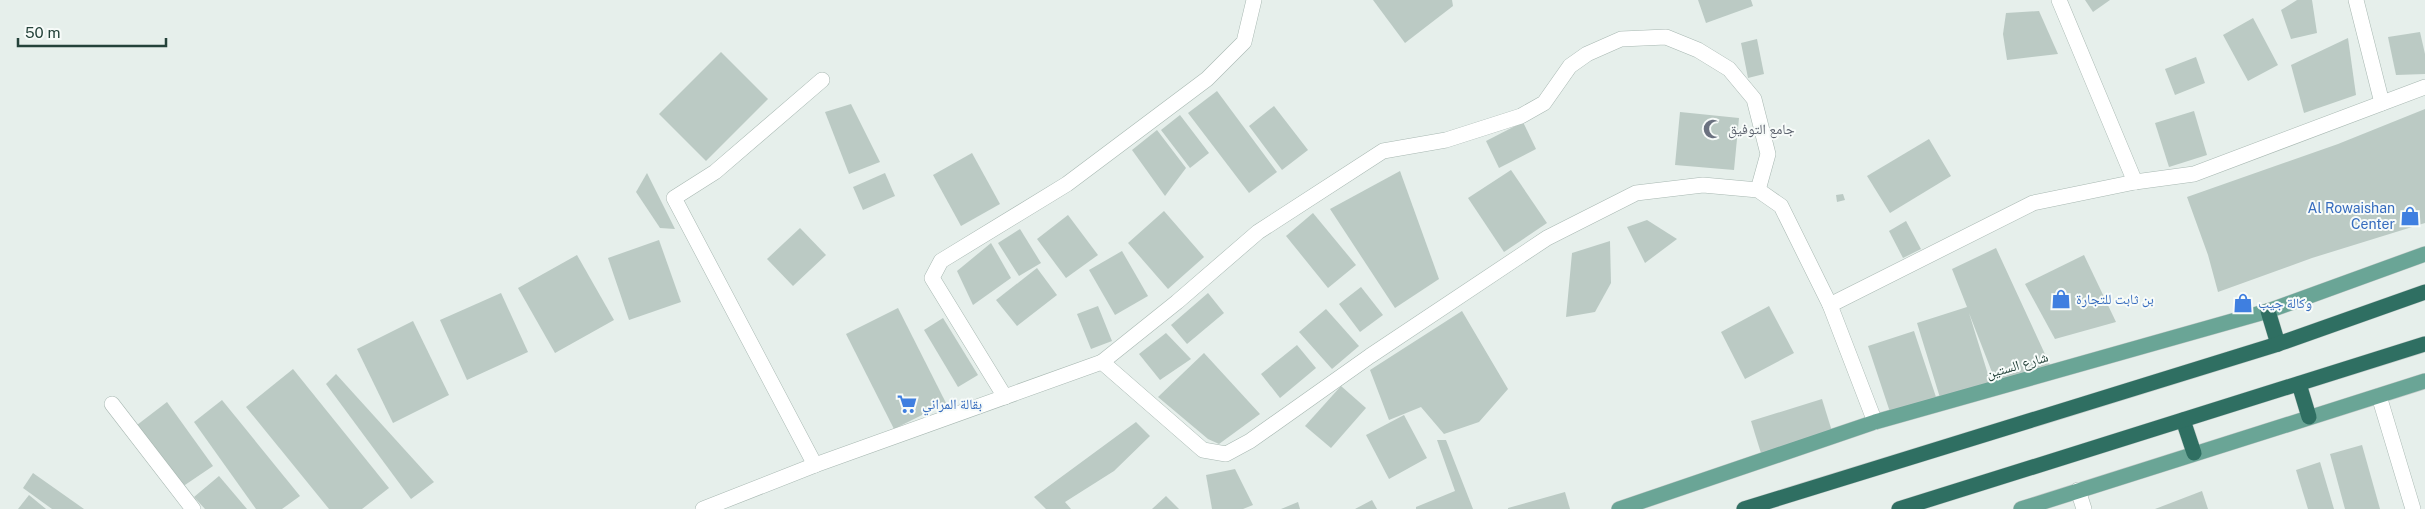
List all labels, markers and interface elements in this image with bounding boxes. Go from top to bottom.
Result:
scale bar [18,15,165,47]
text: 50 m [25,24,60,41]
mosque icon: جامع التوفيق [1702,118,1724,140]
place label: جامع التوفيق [1728,121,1795,139]
place label: Al Rowaishan Center [2307,200,2395,232]
shop icon: Al Rowaishan Center [2399,205,2421,227]
shop icon: بن ثابت للتجارة [2050,288,2072,310]
place label: بن ثابت للتجارة [2076,291,2154,308]
shop icon: وكالة جيب [2232,292,2254,314]
place label: وكالة جيب [2258,295,2312,312]
street label: شارع الستين [1984,349,2050,383]
supermarket icon: بقالة المراني [896,393,918,415]
place label: بقالة المراني [922,396,982,416]

